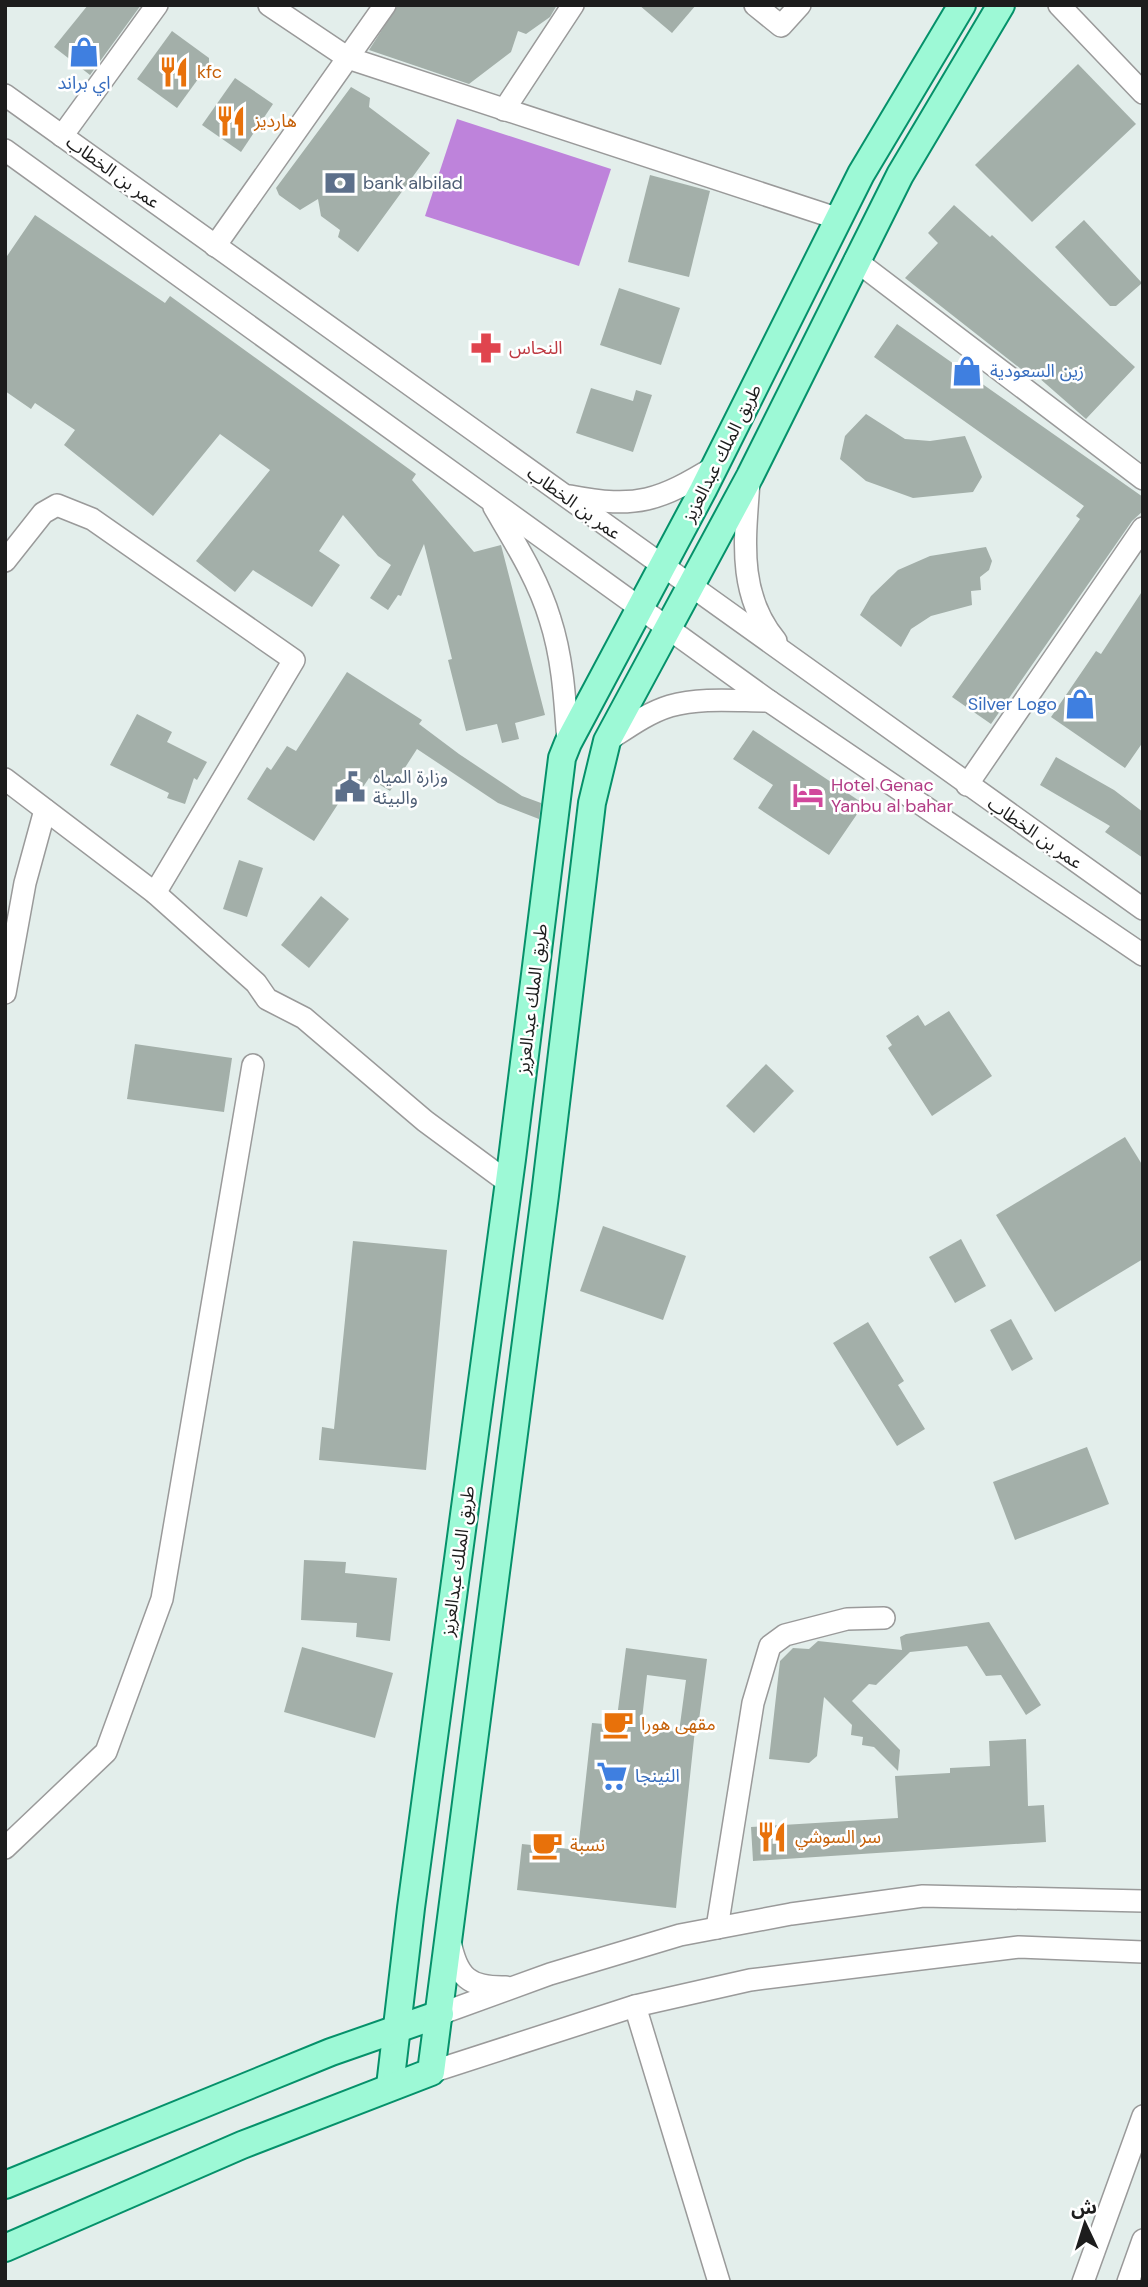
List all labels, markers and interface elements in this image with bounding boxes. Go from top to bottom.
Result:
shop icon: اي براند [67,35,101,69]
restaurant icon: kfc [157,55,191,89]
place label: kfc [197,60,222,84]
place label: اي براند [58,71,110,96]
restaurant icon: هارديز [214,104,248,138]
place label: هارديز [253,109,297,133]
street label: عمر بن الخطاب [61,130,165,214]
bank icon: bank albilad [323,166,357,200]
place label: bank albilad [363,171,463,195]
pharmacy icon: النحاس [469,331,503,365]
place label: النحاس [509,336,563,360]
shop icon: زين السعودية [950,354,984,388]
place label: زين السعودية [990,359,1084,383]
street label: طريق الملك عبدالعزيز [676,380,767,527]
street label: عمر بن الخطاب [522,461,626,545]
shop icon: Silver Logo [1063,687,1097,721]
place label: Silver Logo [968,692,1057,716]
place label: وزارة المياه والبيئة [373,765,448,810]
public building icon: وزارة المياه والبيئة [333,770,367,804]
place label: Hotel Genac Yanbu al bahar [831,773,953,818]
hotel icon: Hotel Genac Yanbu al bahar [791,778,825,812]
street label: عمر بن الخطاب [983,791,1087,875]
street label: طريق الملك عبدالعزيز [511,922,553,1077]
street label: طريق الملك عبدالعزيز [435,1484,480,1639]
cafe icon: مقهى هورا [601,1707,635,1741]
place label: مقهى هورا [641,1712,716,1736]
supermarket icon: النينجا [595,1759,629,1793]
place label: النينجا [635,1764,680,1788]
restaurant icon: سر السوشي [755,1820,789,1854]
place label: سر السوشي [795,1825,881,1850]
cafe icon: نسبة [530,1828,564,1862]
place label: نسبة [570,1833,605,1857]
north arrow [1050,2189,1120,2259]
text: ش [1070,2194,1098,2221]

